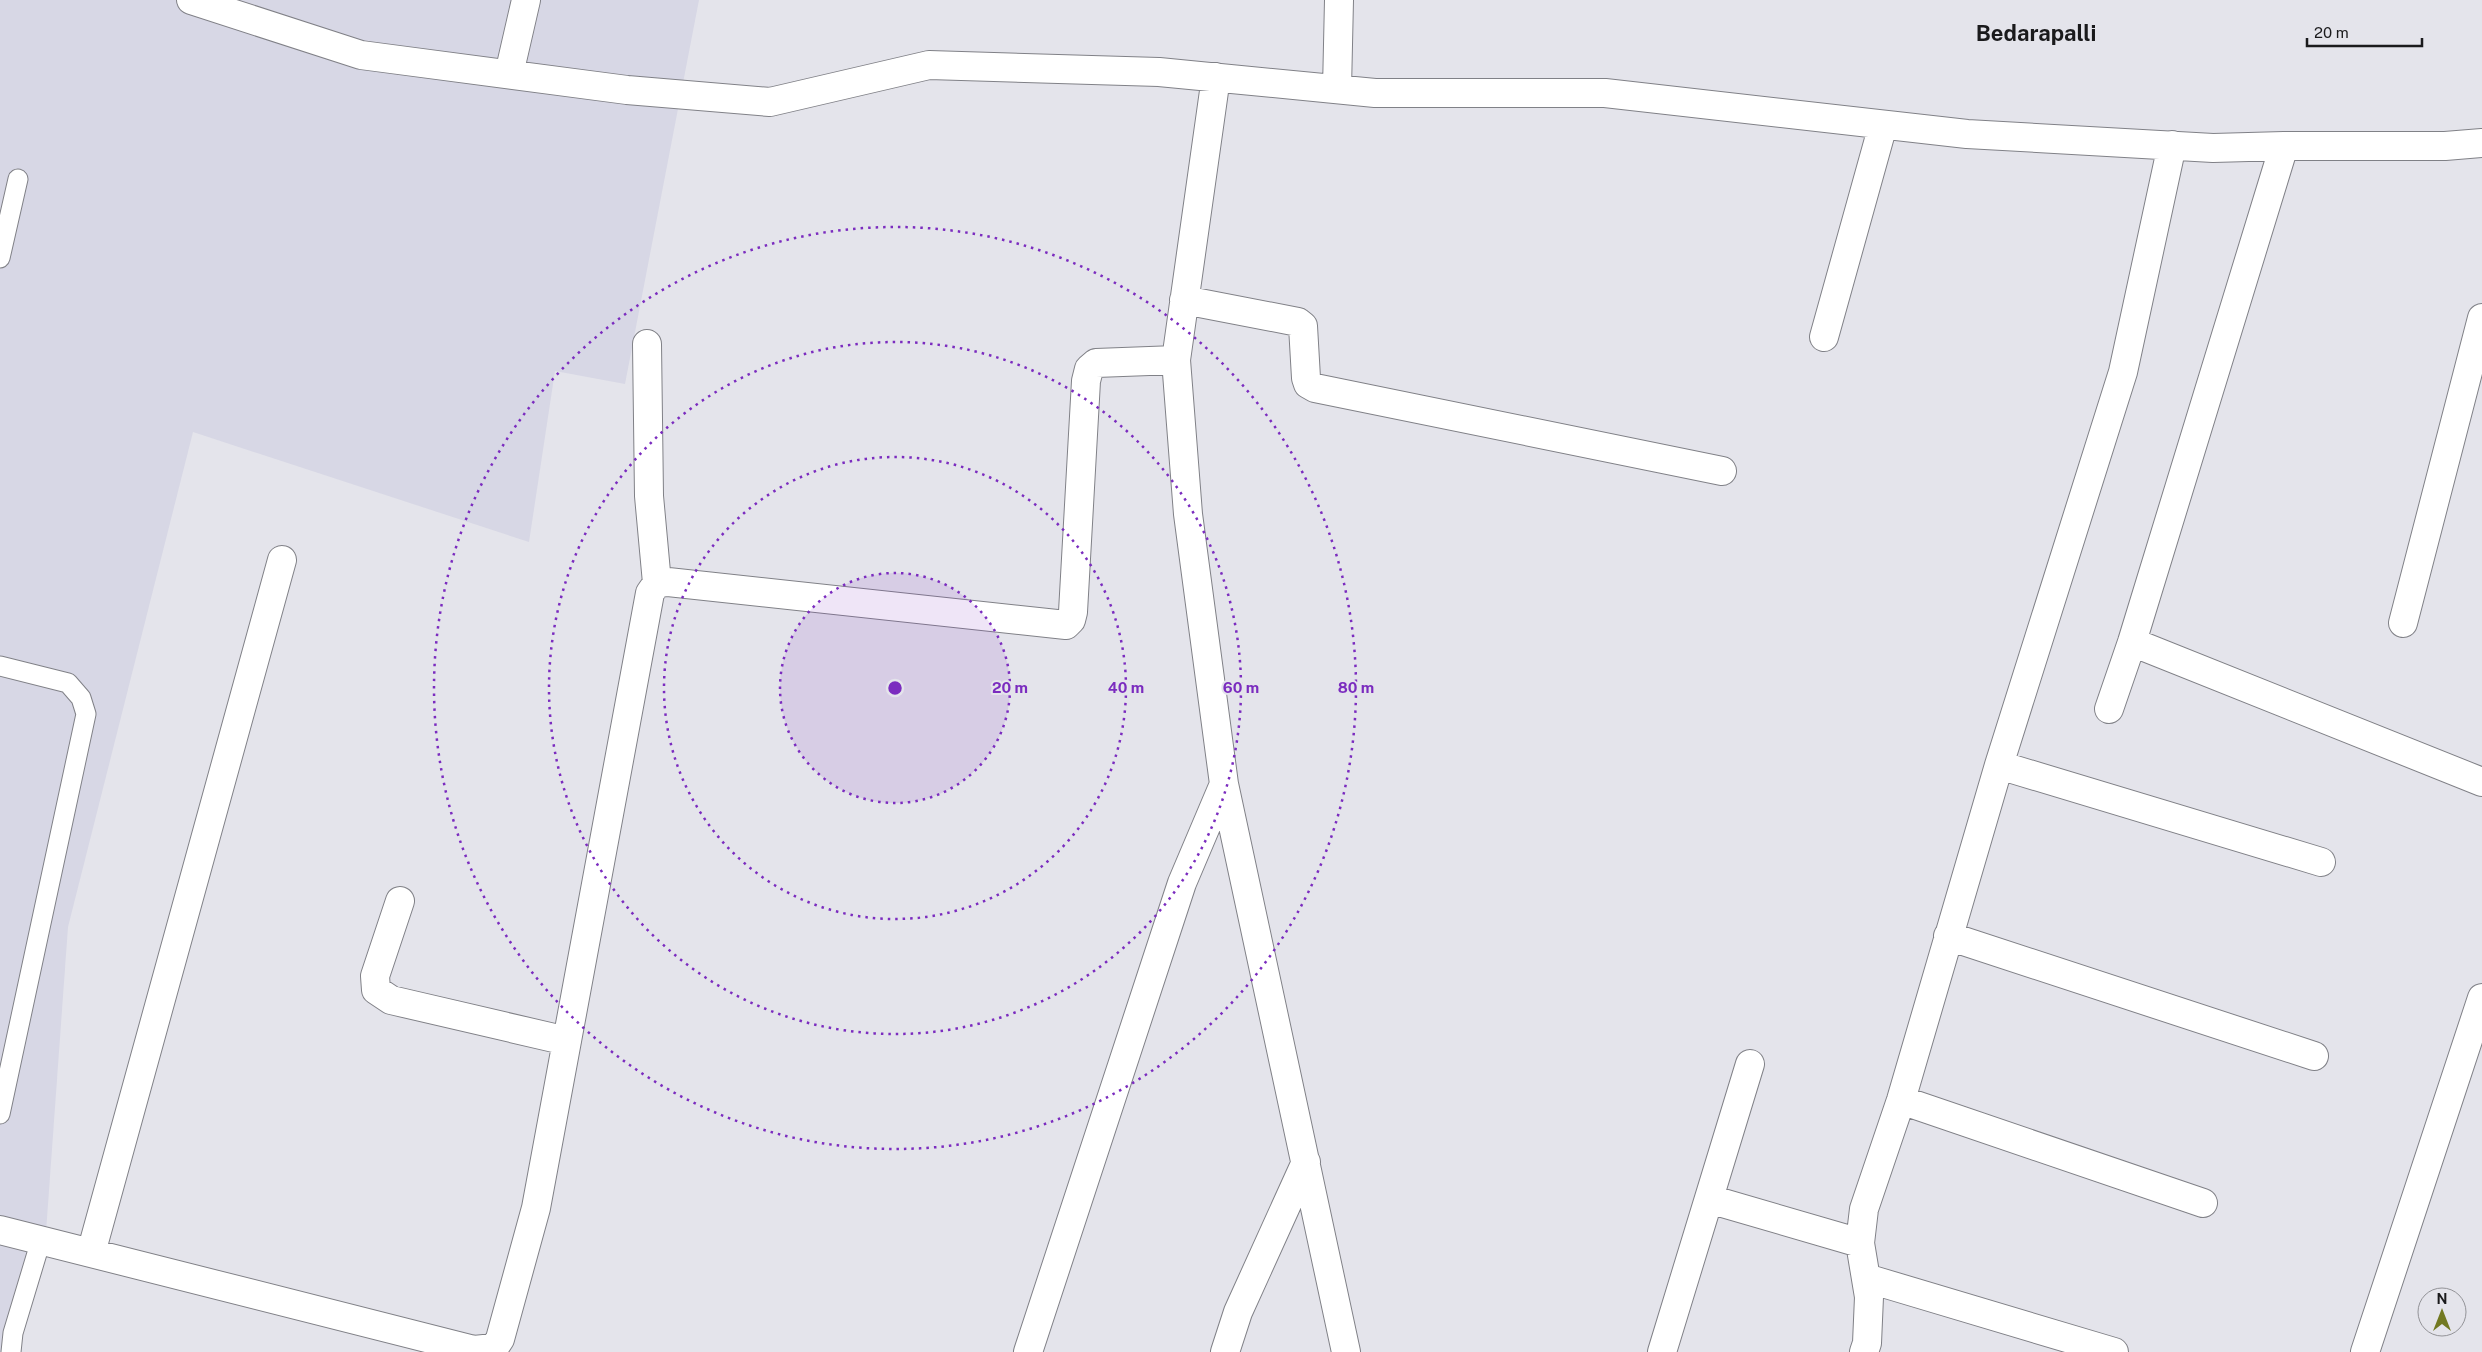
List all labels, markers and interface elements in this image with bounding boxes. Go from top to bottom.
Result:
scale bar [2307,15,2422,47]
district label: Bedarapalli [1976,20,2096,46]
text: 20 m [2314,24,2349,41]
centre of rings [886,679,904,697]
text: 20 m [992,679,1028,696]
text: 40 m [1108,679,1144,696]
text: 60 m [1223,679,1259,696]
text: 80 m [1338,679,1374,696]
north arrow [2417,1287,2467,1337]
text: N [2437,1291,2447,1307]

